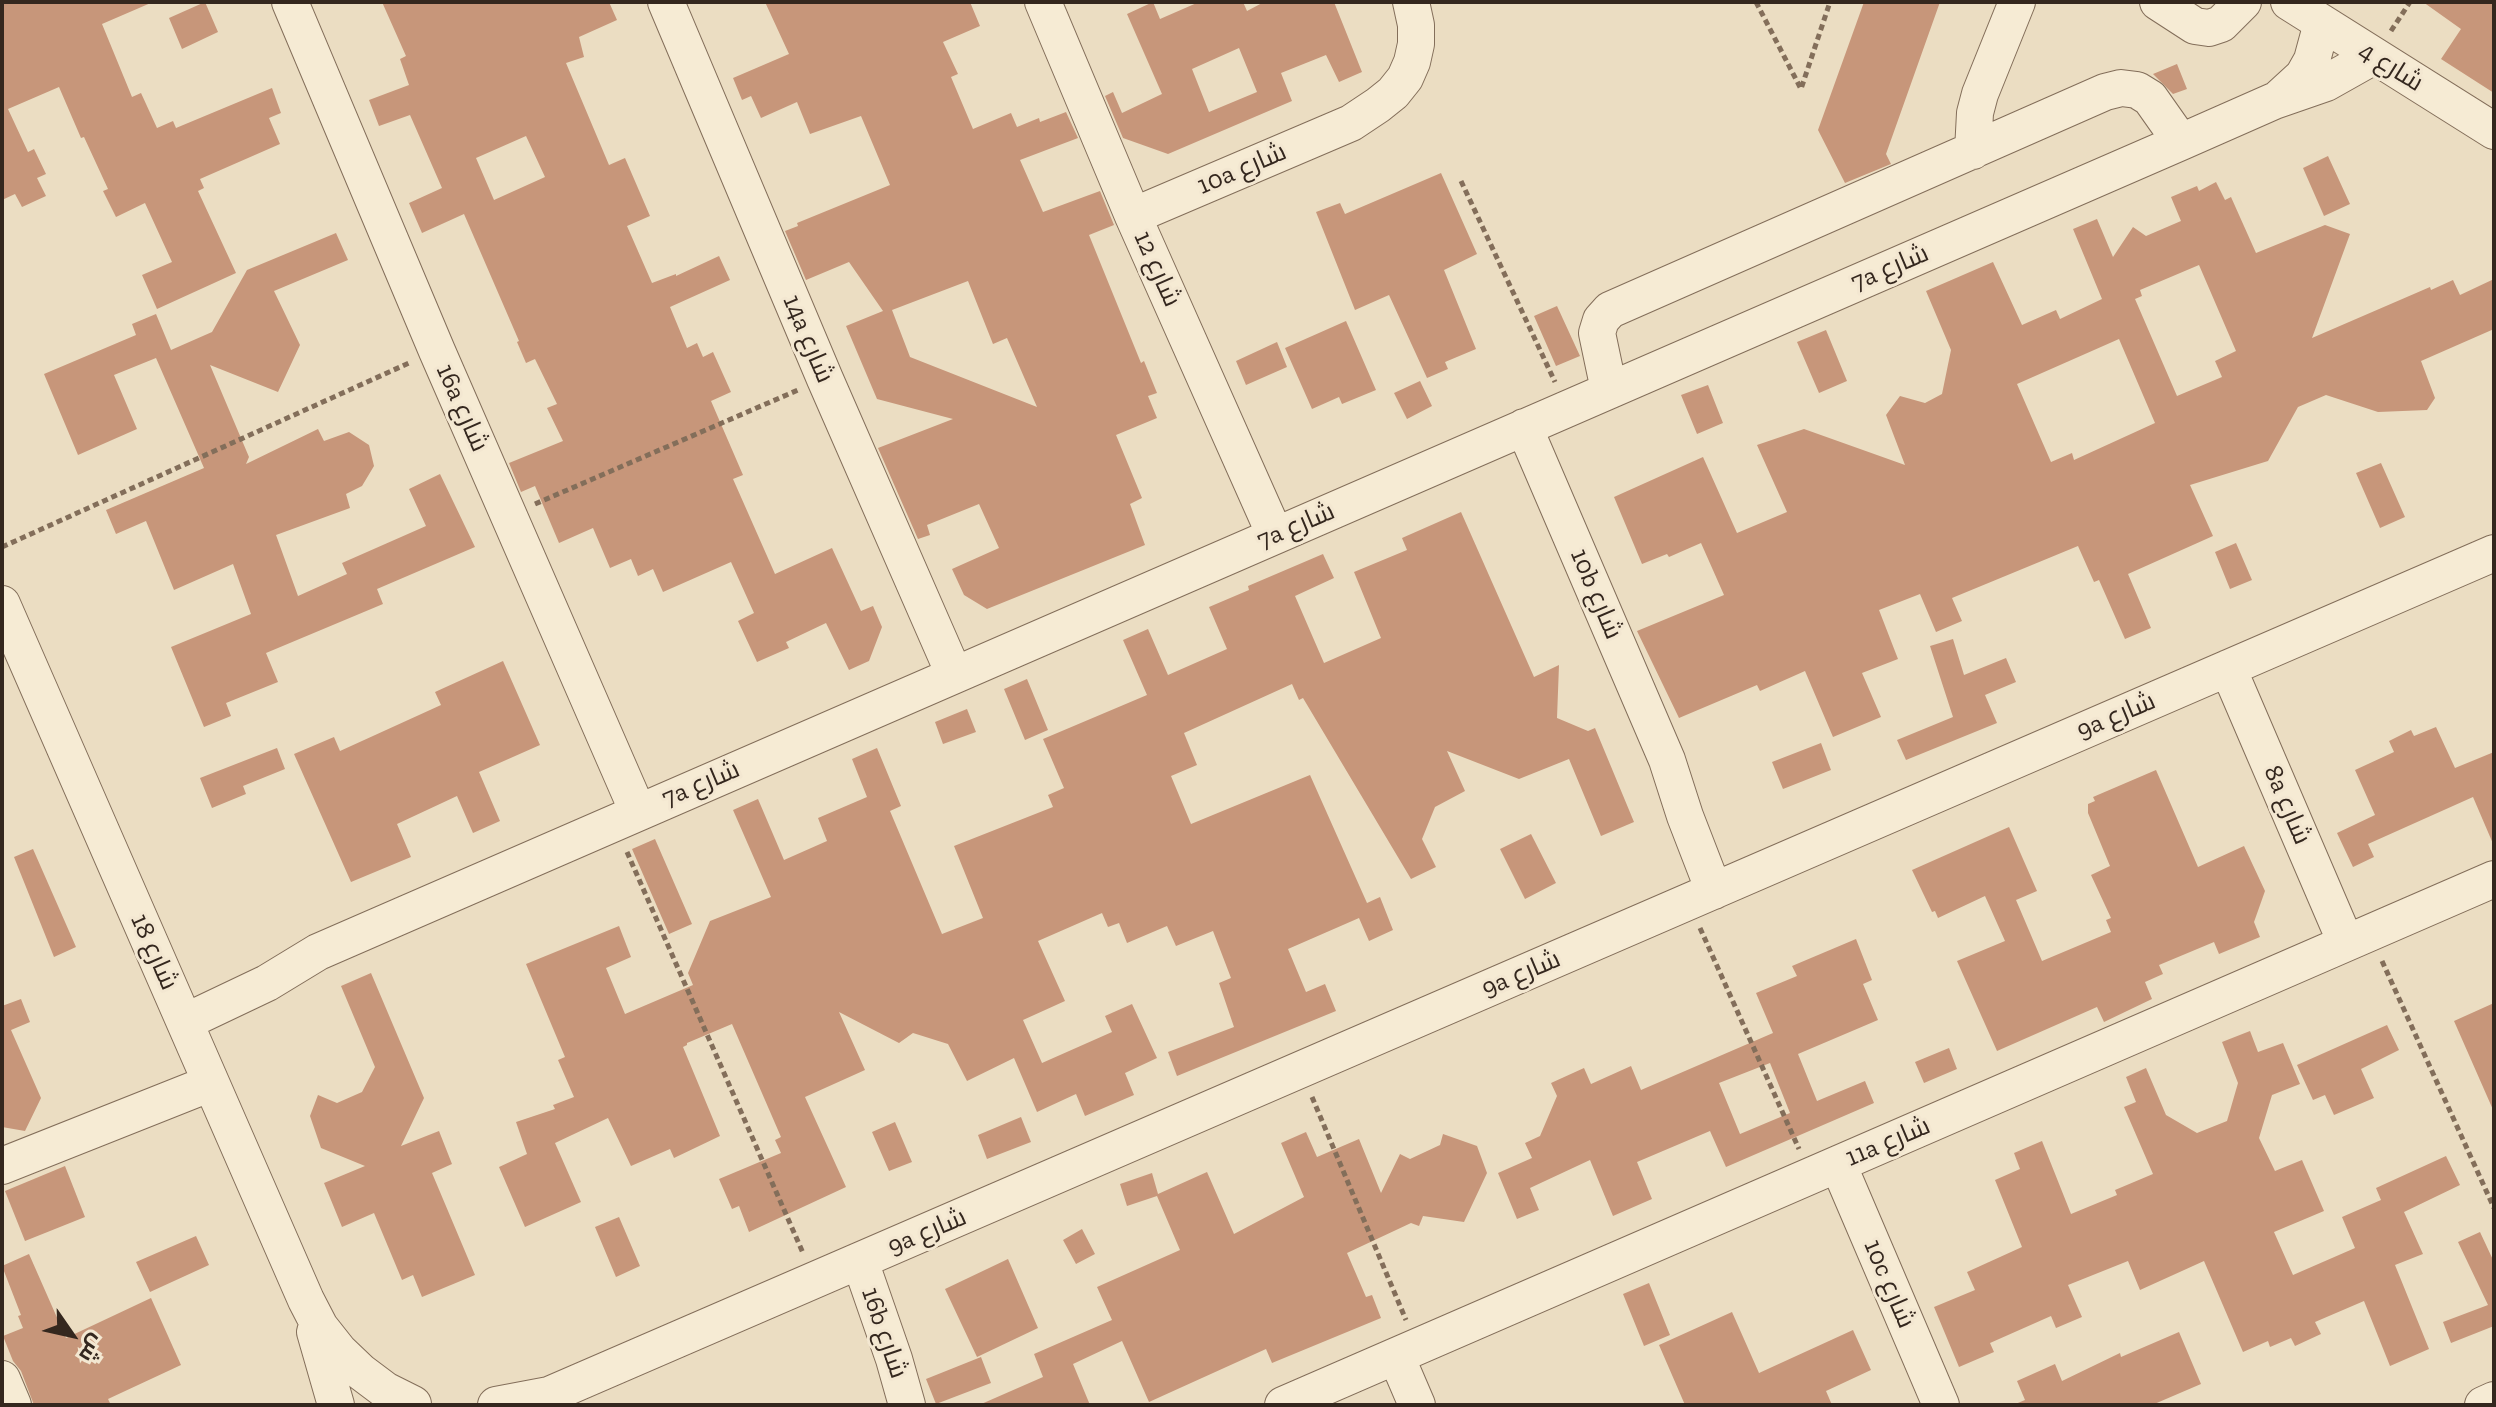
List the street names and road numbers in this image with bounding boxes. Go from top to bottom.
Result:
street label: شارع 4 [2353,35,2429,99]
street label: 10a شارع [1193,136,1291,202]
street label: شارع 12 [1127,226,1187,312]
street label: 7a شارع [1847,238,1933,298]
street label: 14a شارع [776,290,840,388]
street label: 16a شارع [429,359,495,457]
street label: 7a شارع [1253,496,1339,556]
street label: 10b شارع [1563,544,1629,644]
street label: 9a شارع [2072,685,2160,747]
street label: 7a شارع [658,754,744,814]
street label: 8a شارع [2256,761,2318,849]
street label: شارع 18 [123,909,185,995]
street label: 9a شارع [1477,943,1565,1005]
street label: 11a شارع [1841,1110,1935,1174]
street label: 9a شارع [883,1201,971,1263]
street label: 10c شارع [1856,1235,1922,1333]
street label: 16b شارع [854,1283,914,1383]

